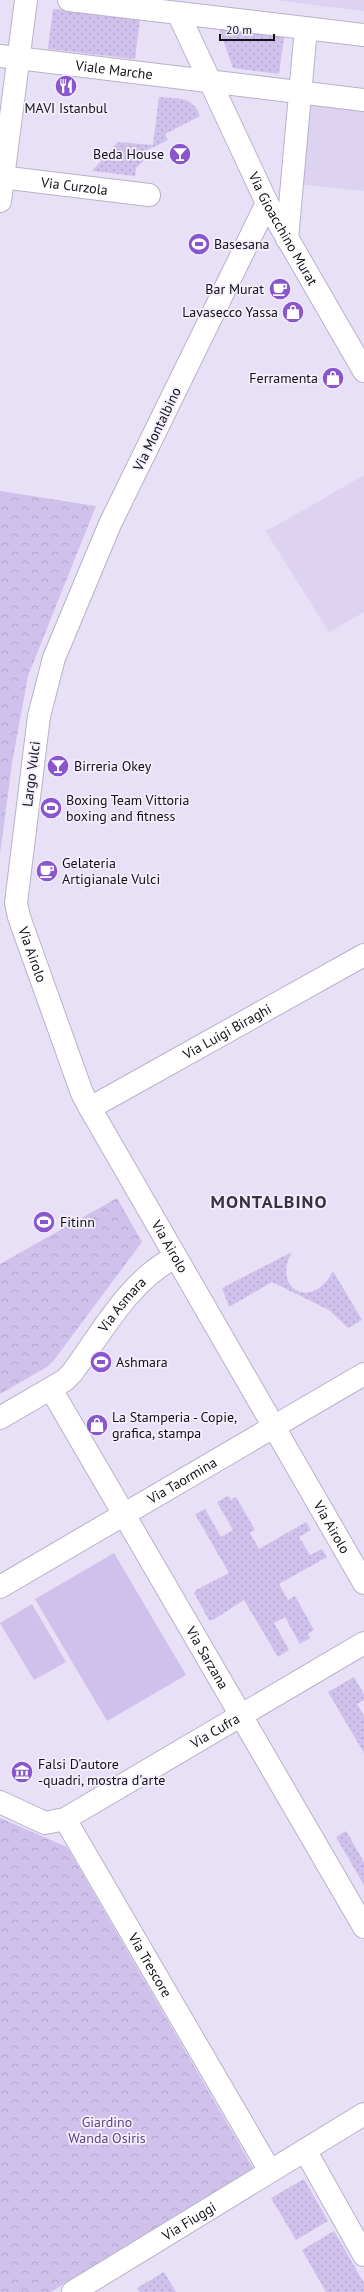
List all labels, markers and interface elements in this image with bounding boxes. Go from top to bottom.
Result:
scale bar [220,16,274,42]
text: 20 m [226,22,252,37]
street label: Viale Marche [74,56,154,83]
restaurant icon: MAVI Istanbul [53,73,79,99]
place label: MAVI Istanbul [25,99,107,117]
bar icon: Beda House [167,141,193,167]
place label: Beda House [93,145,164,163]
street label: Via Gioacchino Murat [244,168,322,289]
street label: Via Curzola [39,173,109,199]
sports icon: Basesana [186,231,212,257]
place label: Basesana [214,235,270,253]
cafe icon: Bar Murat [267,276,293,302]
place label: Bar Murat [205,280,264,298]
shop icon: Lavasecco Yassa [280,299,306,325]
place label: Lavasecco Yassa [182,303,278,321]
shop icon: Ferramenta [320,365,346,391]
place label: Ferramenta [249,369,318,387]
street label: Via Montalbino [129,384,185,475]
street label: Largo Vulci [18,740,44,808]
bar icon: Birreria Okey [45,753,71,779]
place label: Birreria Okey [74,757,152,775]
place label: Boxing Team Vittoria boxing and fitness [66,791,190,825]
sports icon: Boxing Team Vittoria boxing and fitness [38,795,64,821]
place label: Gelateria Artigianale Vulci [62,854,160,888]
cafe icon: Gelateria Artigianale Vulci [34,858,60,884]
street label: Via Airolo [14,923,51,985]
street label: Via Luigi Biraghi [179,1000,274,1064]
district label: MONTALBINO [211,1190,327,1213]
sports icon: Fitinn [31,1209,57,1235]
place label: Fitinn [60,1213,95,1231]
street label: Via Airolo [147,1216,192,1276]
street label: Via Asmara [94,1273,150,1336]
sports icon: Ashmara [88,1349,114,1375]
place label: Ashmara [116,1353,168,1371]
place label: La Stamperia - Copie, grafica, stampa [112,1408,237,1442]
shop icon: La Stamperia - Copie, grafica, stampa [84,1412,110,1438]
street label: Via Taormina [143,1453,220,1508]
street label: Via Airolo [309,1497,354,1557]
street label: Via Sarzana [182,1622,233,1692]
street label: Via Cufra [186,1709,243,1753]
place label: Falsi D'autore -quadri, mostra d'arte [38,1755,165,1789]
museum icon: Falsi D'autore -quadri, mostra d'arte [9,1759,35,1785]
street label: Via Trescore [124,1929,176,2000]
park label: Giardino Wanda Osiris [68,2113,146,2147]
street label: Via Fiuggi [158,2198,219,2245]

